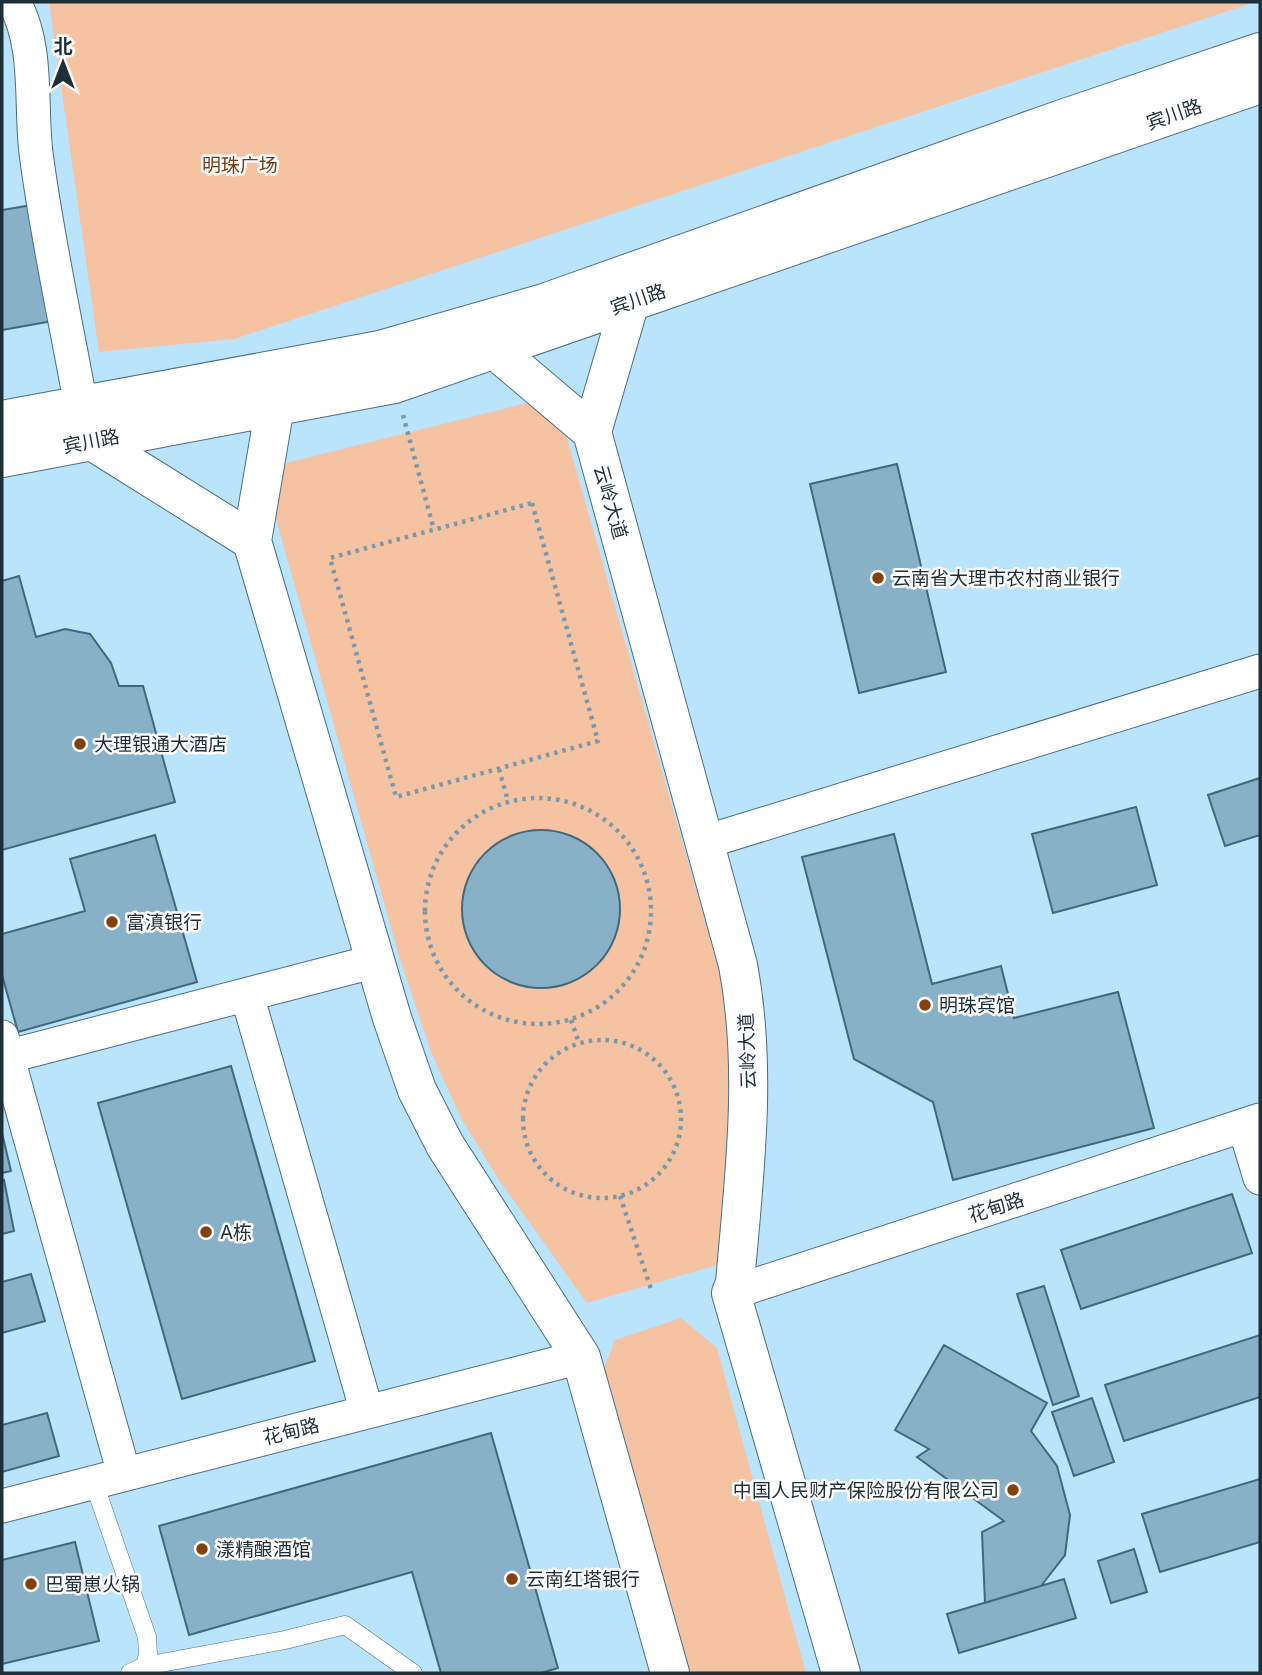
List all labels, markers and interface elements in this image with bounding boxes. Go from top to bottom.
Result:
north arrow [28,28,98,98]
text: 北 [53,35,73,58]
street label: 宾川路 [1143,94,1205,135]
park label: 明珠广场 [202,154,278,177]
street label: 宾川路 [607,279,669,320]
street label: 宾川路 [61,425,121,458]
street label: 云岭大道 [589,462,632,542]
place label: 云南省大理市农村商业银行 [892,567,1120,590]
marker: 云南省大理市农村商业银行 [870,570,886,586]
place label: 大理银通大酒店 [94,733,227,756]
marker: 大理银通大酒店 [72,736,88,752]
place label: 富滇银行 [126,911,202,934]
marker: 富滇银行 [104,914,120,930]
place label: 明珠宾馆 [939,994,1015,1017]
marker: 明珠宾馆 [917,997,933,1013]
street label: 云岭大道 [735,1013,760,1089]
street label: 花甸路 [965,1188,1027,1227]
place label: A栋 [220,1221,252,1244]
marker: A栋 [198,1224,214,1240]
street label: 花甸路 [261,1413,322,1450]
place label: 中国人民财产保险股份有限公司 [733,1479,999,1502]
marker: 中国人民财产保险股份有限公司 [1005,1482,1021,1498]
place label: 漾精酿酒馆 [216,1538,311,1561]
marker: 漾精酿酒馆 [194,1541,210,1557]
place label: 云南红塔银行 [526,1568,640,1591]
marker: 云南红塔银行 [504,1571,520,1587]
place label: 巴蜀崽火锅 [45,1573,140,1596]
marker: 巴蜀崽火锅 [23,1576,39,1592]

